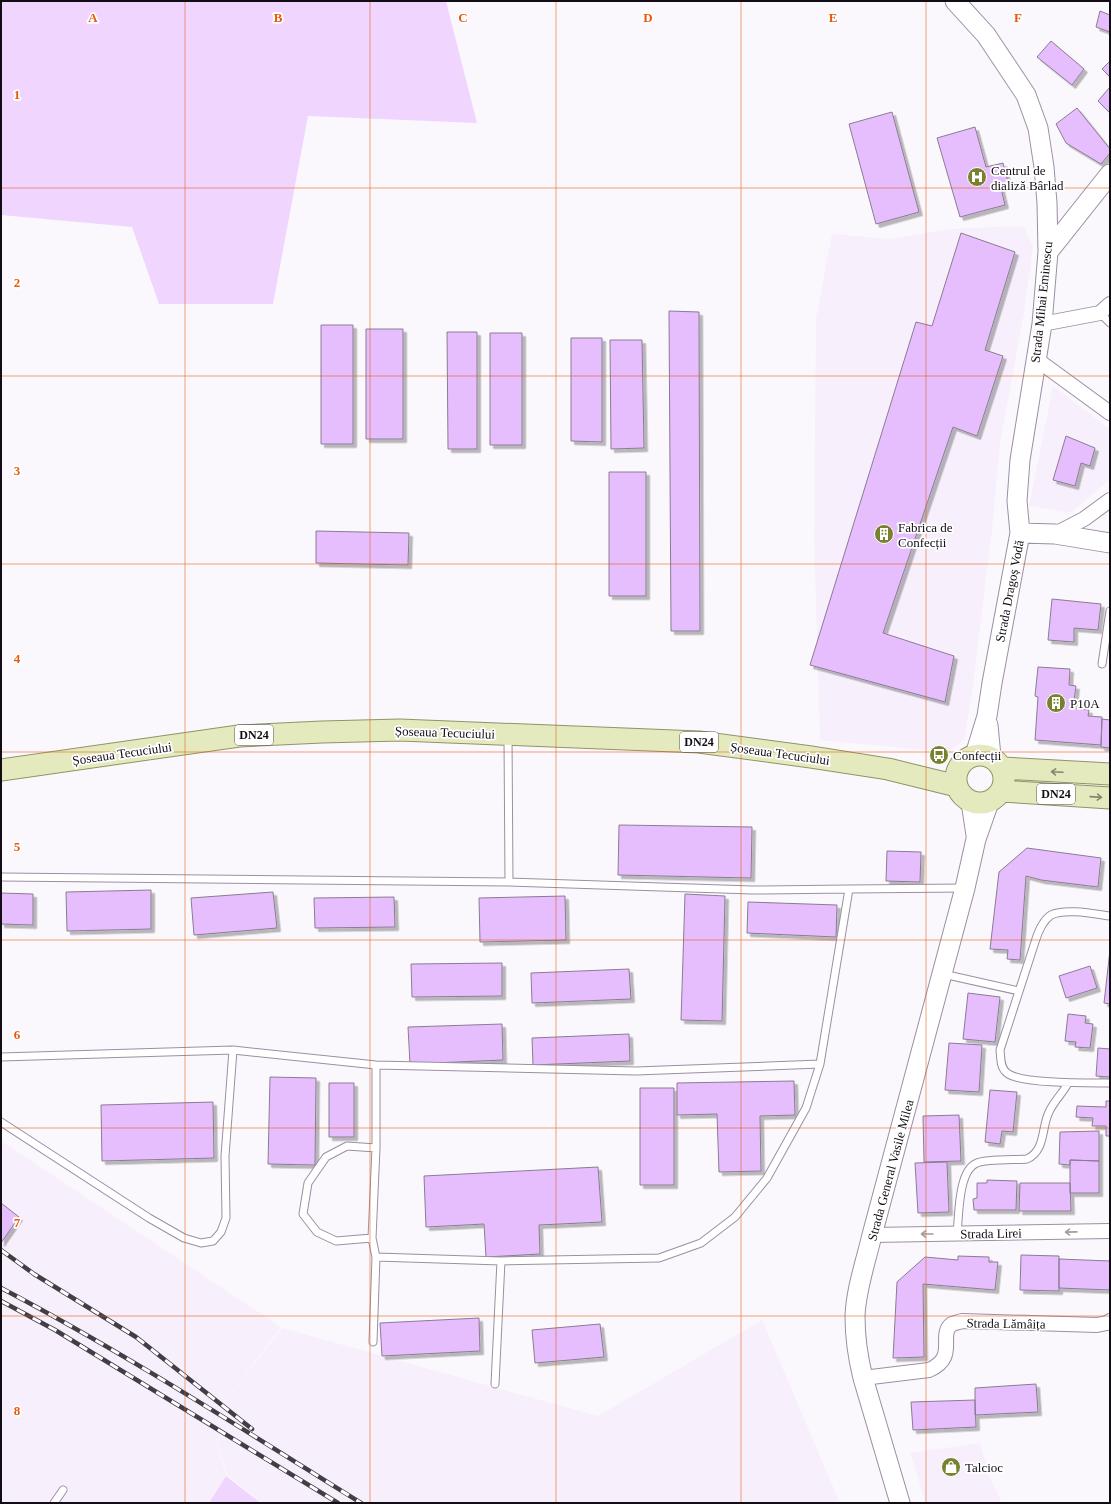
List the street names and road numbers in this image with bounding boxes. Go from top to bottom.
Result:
street label: Strada Mihai Eminescu [1028,240,1055,364]
street label: Strada Dragoș Vodă [992,539,1027,643]
street label: Șoseaua Tecuciului [395,723,496,742]
road number: DN24 [235,725,273,745]
road number: DN24 [680,732,718,752]
street label: Șoseaua Tecuciului [71,739,173,768]
street label: Șoseaua Tecuciului [729,739,831,768]
road number: DN24 [1037,784,1075,804]
street label: Strada General Vasile Milea [864,1097,917,1243]
street label: Strada Lirei [960,1225,1022,1242]
street label: Strada Lămâița [966,1315,1046,1332]

